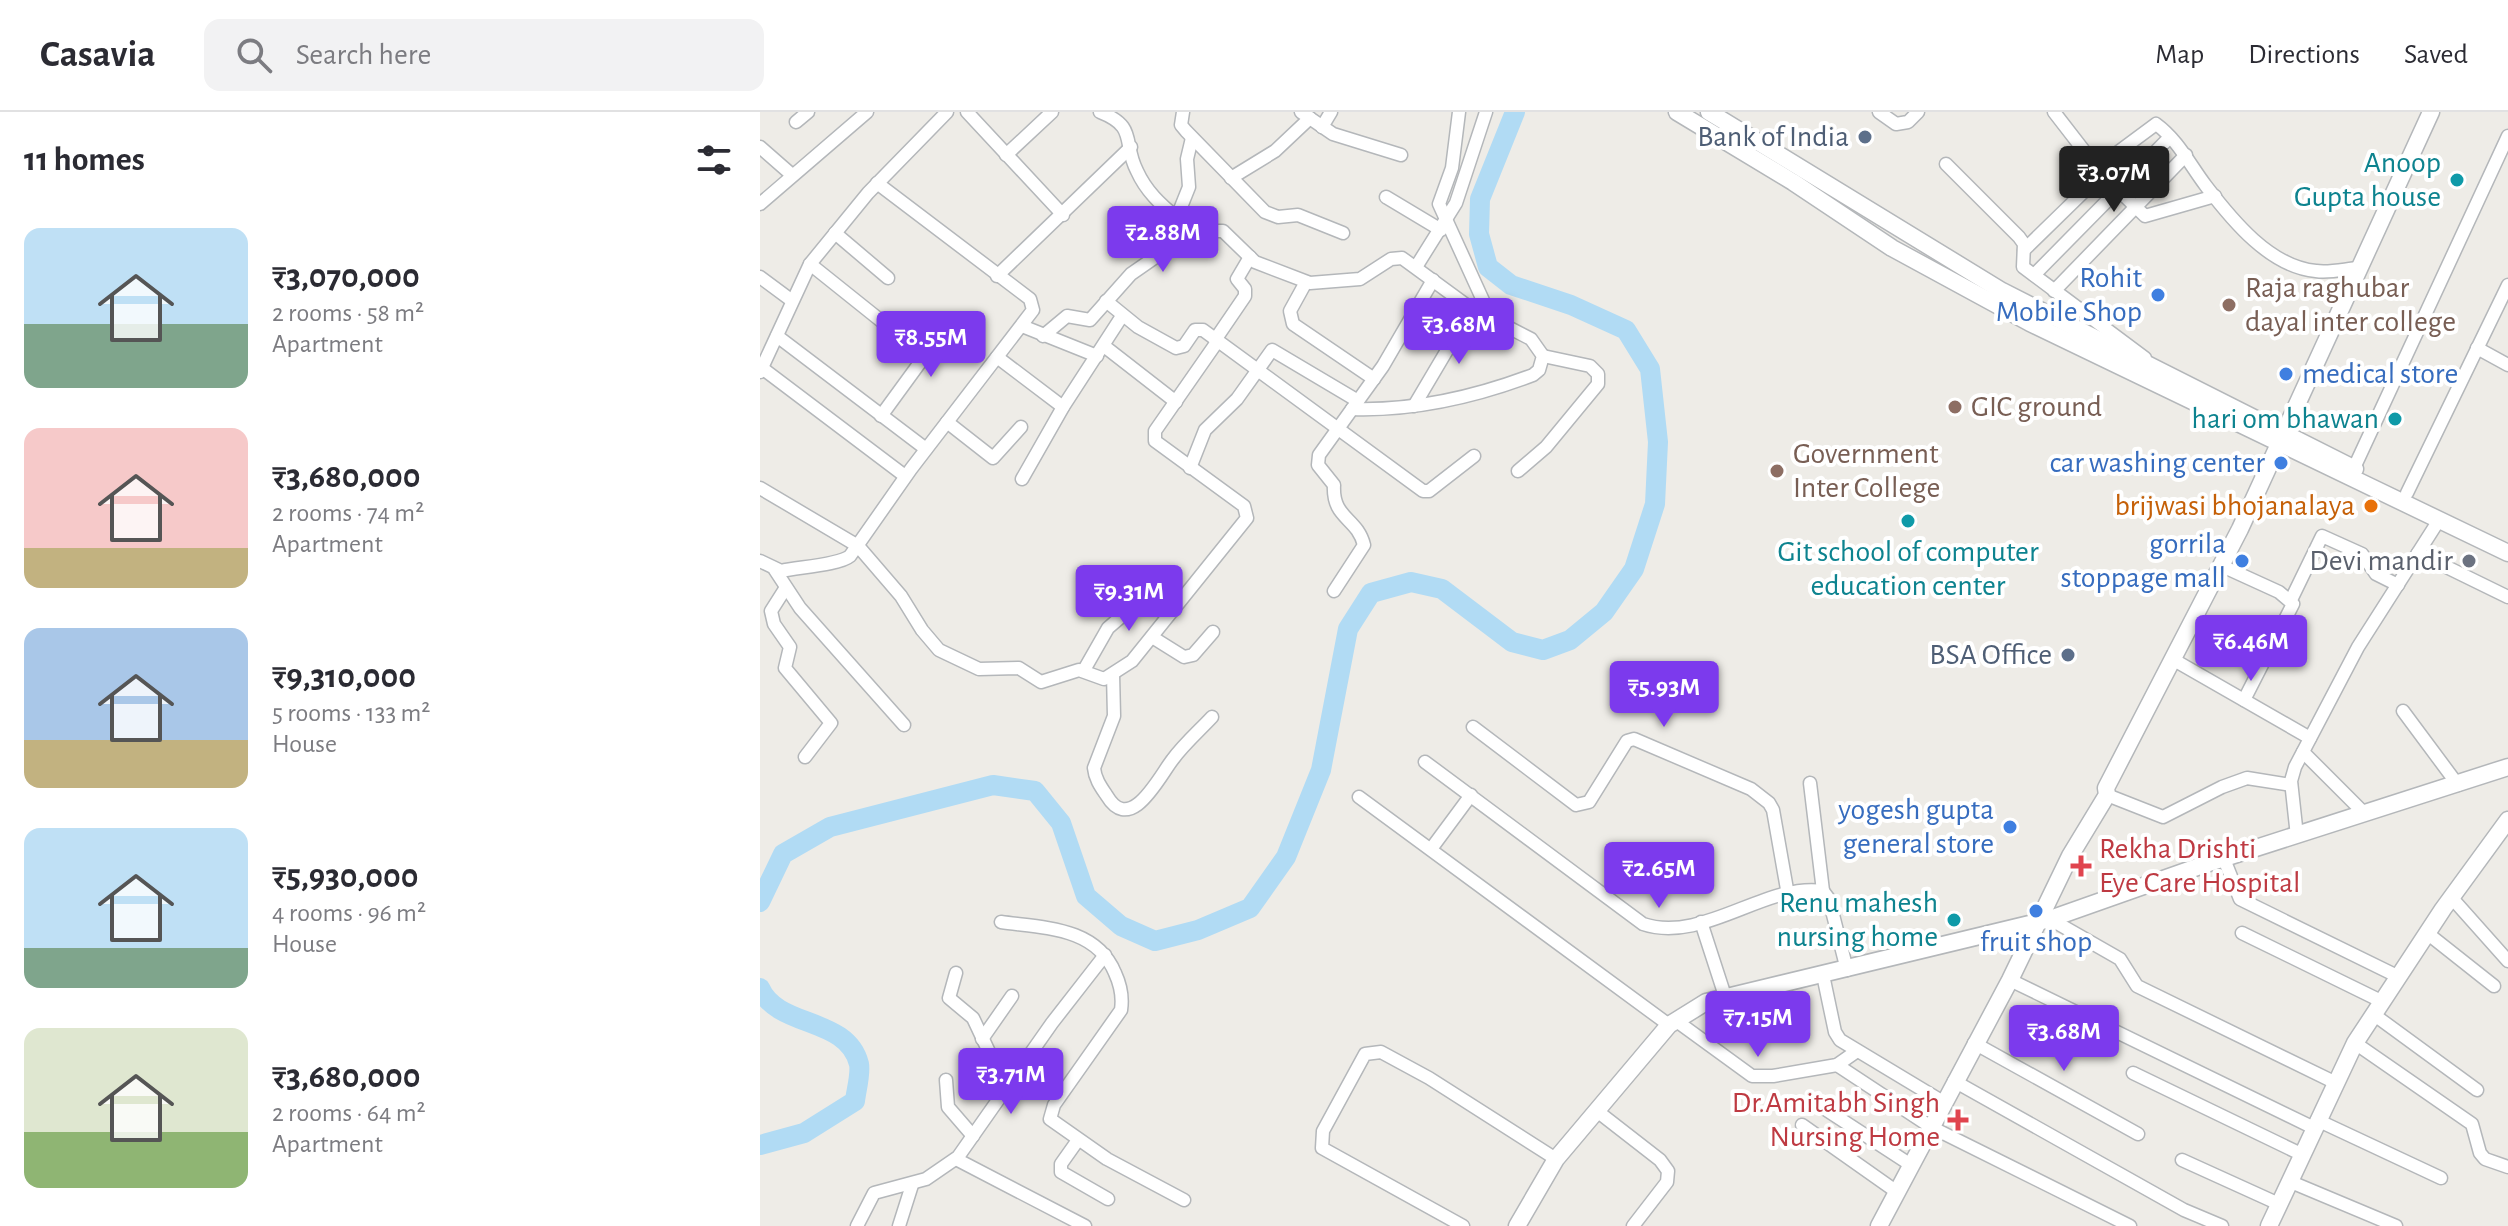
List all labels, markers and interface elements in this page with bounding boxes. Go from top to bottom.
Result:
search box [204,19,764,91]
icon: search [232,33,276,77]
text: Casavia [40,36,156,74]
text: Search here [296,40,431,70]
text: Map [2155,41,2204,69]
text: Directions [2248,41,2360,69]
text: Saved [2404,41,2468,69]
place label: Bank of India [1697,122,1849,152]
marker: Bank of India [1856,128,1874,146]
icon: filters [692,138,736,182]
text: 11 homes [24,143,145,177]
pin: ₹3.07M [2049,146,2179,214]
place label: Anoop Gupta house [2294,148,2441,212]
text: ₹3.07M [2077,159,2151,185]
marker: Anoop Gupta house [2448,171,2466,189]
pin: ₹2.88M [1098,206,1228,274]
text: ₹2.88M [1125,219,1201,245]
icon: home [88,260,184,356]
text: ₹3,070,000 [272,260,420,294]
place label: Rohit Mobile Shop [1996,263,2142,327]
place label: Raja raghubar dayal inter college [2245,273,2456,337]
marker: Rohit Mobile Shop [2149,286,2167,304]
marker: Raja raghubar dayal inter college [2220,296,2238,314]
pin: ₹3.68M [1394,298,1524,366]
text: 2 rooms · 58 m² [272,300,424,326]
pin: ₹8.55M [866,311,996,379]
text: ₹3.68M [1422,311,1496,337]
text: ₹8.55M [895,324,967,350]
text: Apartment [272,331,383,357]
place label: medical store [2302,359,2458,389]
marker: medical store [2277,365,2295,383]
place label: GIC ground [1971,392,2102,422]
marker: GIC ground [1946,398,1964,416]
place label: hari om bhawan [2191,404,2379,434]
marker: hari om bhawan [2386,410,2404,428]
place label: Government Inter College [1793,439,1940,503]
place label: car washing center [2049,448,2265,478]
marker: car washing center [2272,454,2290,472]
icon: home [88,460,184,556]
text: ₹3,680,000 [272,460,421,494]
marker: Government Inter College [1768,462,1786,480]
place label: brijwasi bhojanalaya [2114,491,2355,521]
marker: brijwasi bhojanalaya [2362,497,2380,515]
text: 2 rooms · 74 m² [272,500,424,526]
marker: Git school of computer education center [1899,512,1917,530]
place label: gorrila stoppage mall [2061,529,2226,593]
text: Apartment [272,531,383,557]
place label: Git school of computer education center [1777,537,2039,601]
place label: Devi mandir [2309,546,2453,576]
marker: gorrila stoppage mall [2233,552,2251,570]
marker: Devi mandir [2460,552,2478,570]
pin: ₹9.31M [1064,565,1194,633]
text: ₹9.31M [1094,578,1164,604]
pin: ₹6.46M [2186,615,2316,683]
text: ₹6.46M [2213,628,2289,654]
place label: BSA Office [1929,640,2052,670]
marker: BSA Office [2059,646,2077,664]
icon: home [88,660,184,756]
text: ₹9,310,000 [272,660,416,694]
pin: ₹5.93M [1599,661,1729,729]
text: ₹5.93M [1628,674,1700,700]
text: 5 rooms · 133 m² [272,700,430,726]
text: House [272,731,337,757]
place label: yogesh gupta general store [1837,795,1994,859]
marker: yogesh gupta general store [2001,818,2019,836]
place label: Rekha Drishti Eye Care Hospital [2099,834,2300,898]
pin: ₹2.65M [1594,842,1724,910]
text: ₹2.65M [1622,855,1696,881]
marker: Rekha Drishti Eye Care Hospital [2070,855,2092,877]
icon: home [88,860,184,956]
text: ₹5,930,000 [272,860,418,894]
place label: Renu mahesh nursing home [1777,888,1938,952]
text: 4 rooms · 96 m² [272,900,426,926]
marker: fruit shop [2027,902,2045,920]
marker: Renu mahesh nursing home [1945,911,1963,929]
place label: fruit shop [1980,927,2092,957]
text: House [272,931,337,957]
pin: ₹7.15M [1693,991,1823,1059]
text: ₹7.15M [1723,1004,1793,1030]
pin: ₹3.68M [1999,1005,2129,1073]
text: ₹3.68M [2027,1018,2101,1044]
pin: ₹3.71M [946,1048,1076,1116]
icon: home [88,1060,184,1156]
text: ₹3,680,000 [272,1060,421,1094]
text: ₹3.71M [976,1061,1046,1087]
place label: Dr.Amitabh Singh Nursing Home [1732,1088,1940,1152]
text: 2 rooms · 64 m² [272,1100,426,1126]
marker: Dr.Amitabh Singh Nursing Home [1947,1109,1969,1131]
text: Apartment [272,1131,383,1157]

